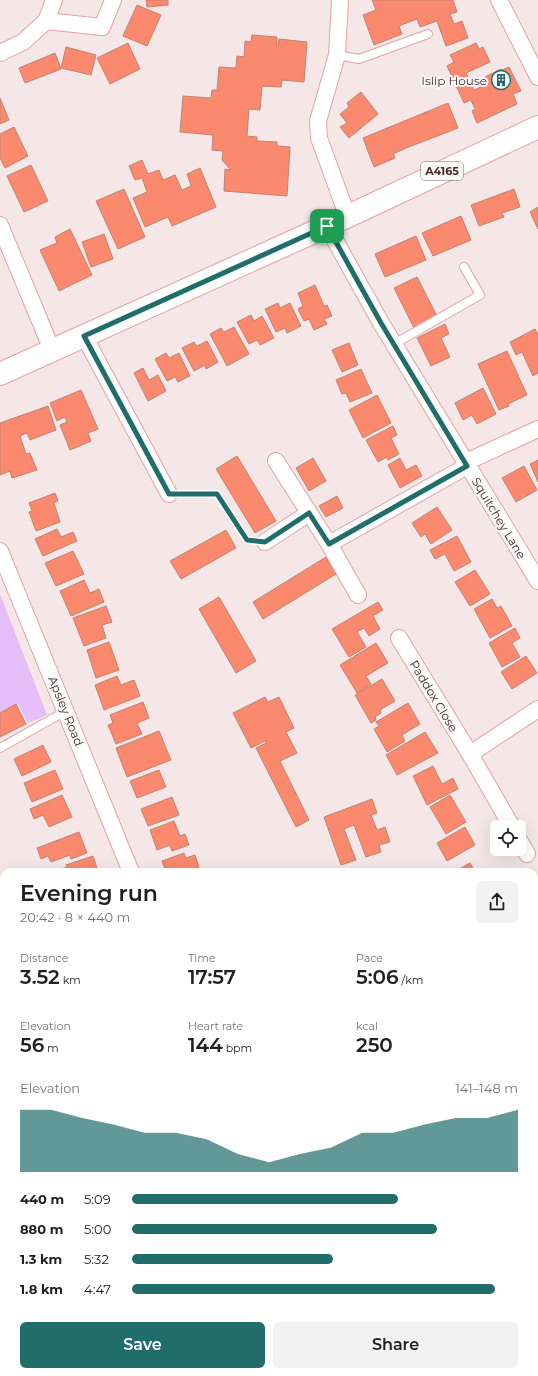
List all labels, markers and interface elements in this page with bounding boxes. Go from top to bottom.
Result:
building icon: Islip House [490,69,512,91]
place label: Islip House [421,73,487,88]
road number: A4165 [421,162,463,180]
pin [310,209,344,243]
icon: arrive [316,215,338,237]
street label: Squitchey Lane [469,475,529,561]
street label: Paddox Close [407,657,461,735]
street label: Apsley Road [45,674,87,748]
map controls [490,820,526,856]
button: locate [490,820,526,856]
text: Evening run [20,880,158,907]
button: share [476,881,518,923]
text: 20:42 · 8 × 440 m [20,909,130,925]
text: Distance [20,951,68,965]
text: Time [188,951,216,965]
text: Pace [356,951,383,965]
text: 3.52 [20,965,60,989]
text: 17:57 [188,965,236,989]
text: 5:06 [356,965,399,989]
text: km [60,973,81,987]
text: /km [399,973,423,987]
text: Elevation [20,1019,71,1033]
text: Heart rate [188,1019,243,1033]
text: kcal [356,1019,378,1033]
text: 56 [20,1033,44,1057]
text: 144 [188,1033,223,1057]
text: 250 [356,1033,393,1057]
text: m [44,1041,59,1055]
text: bpm [223,1041,252,1055]
text: Elevation [20,1080,80,1096]
text: 141–148 m [455,1080,518,1096]
text: 440 m [20,1191,64,1207]
text: 5:09 [84,1191,111,1207]
text: 880 m [20,1221,63,1237]
text: 5:00 [84,1221,111,1237]
text: 1.3 km [20,1251,62,1267]
text: 5:32 [84,1251,109,1267]
text: 1.8 km [20,1281,63,1297]
text: 4:47 [84,1281,111,1297]
button: Save [20,1322,265,1368]
button: Share [273,1322,518,1368]

